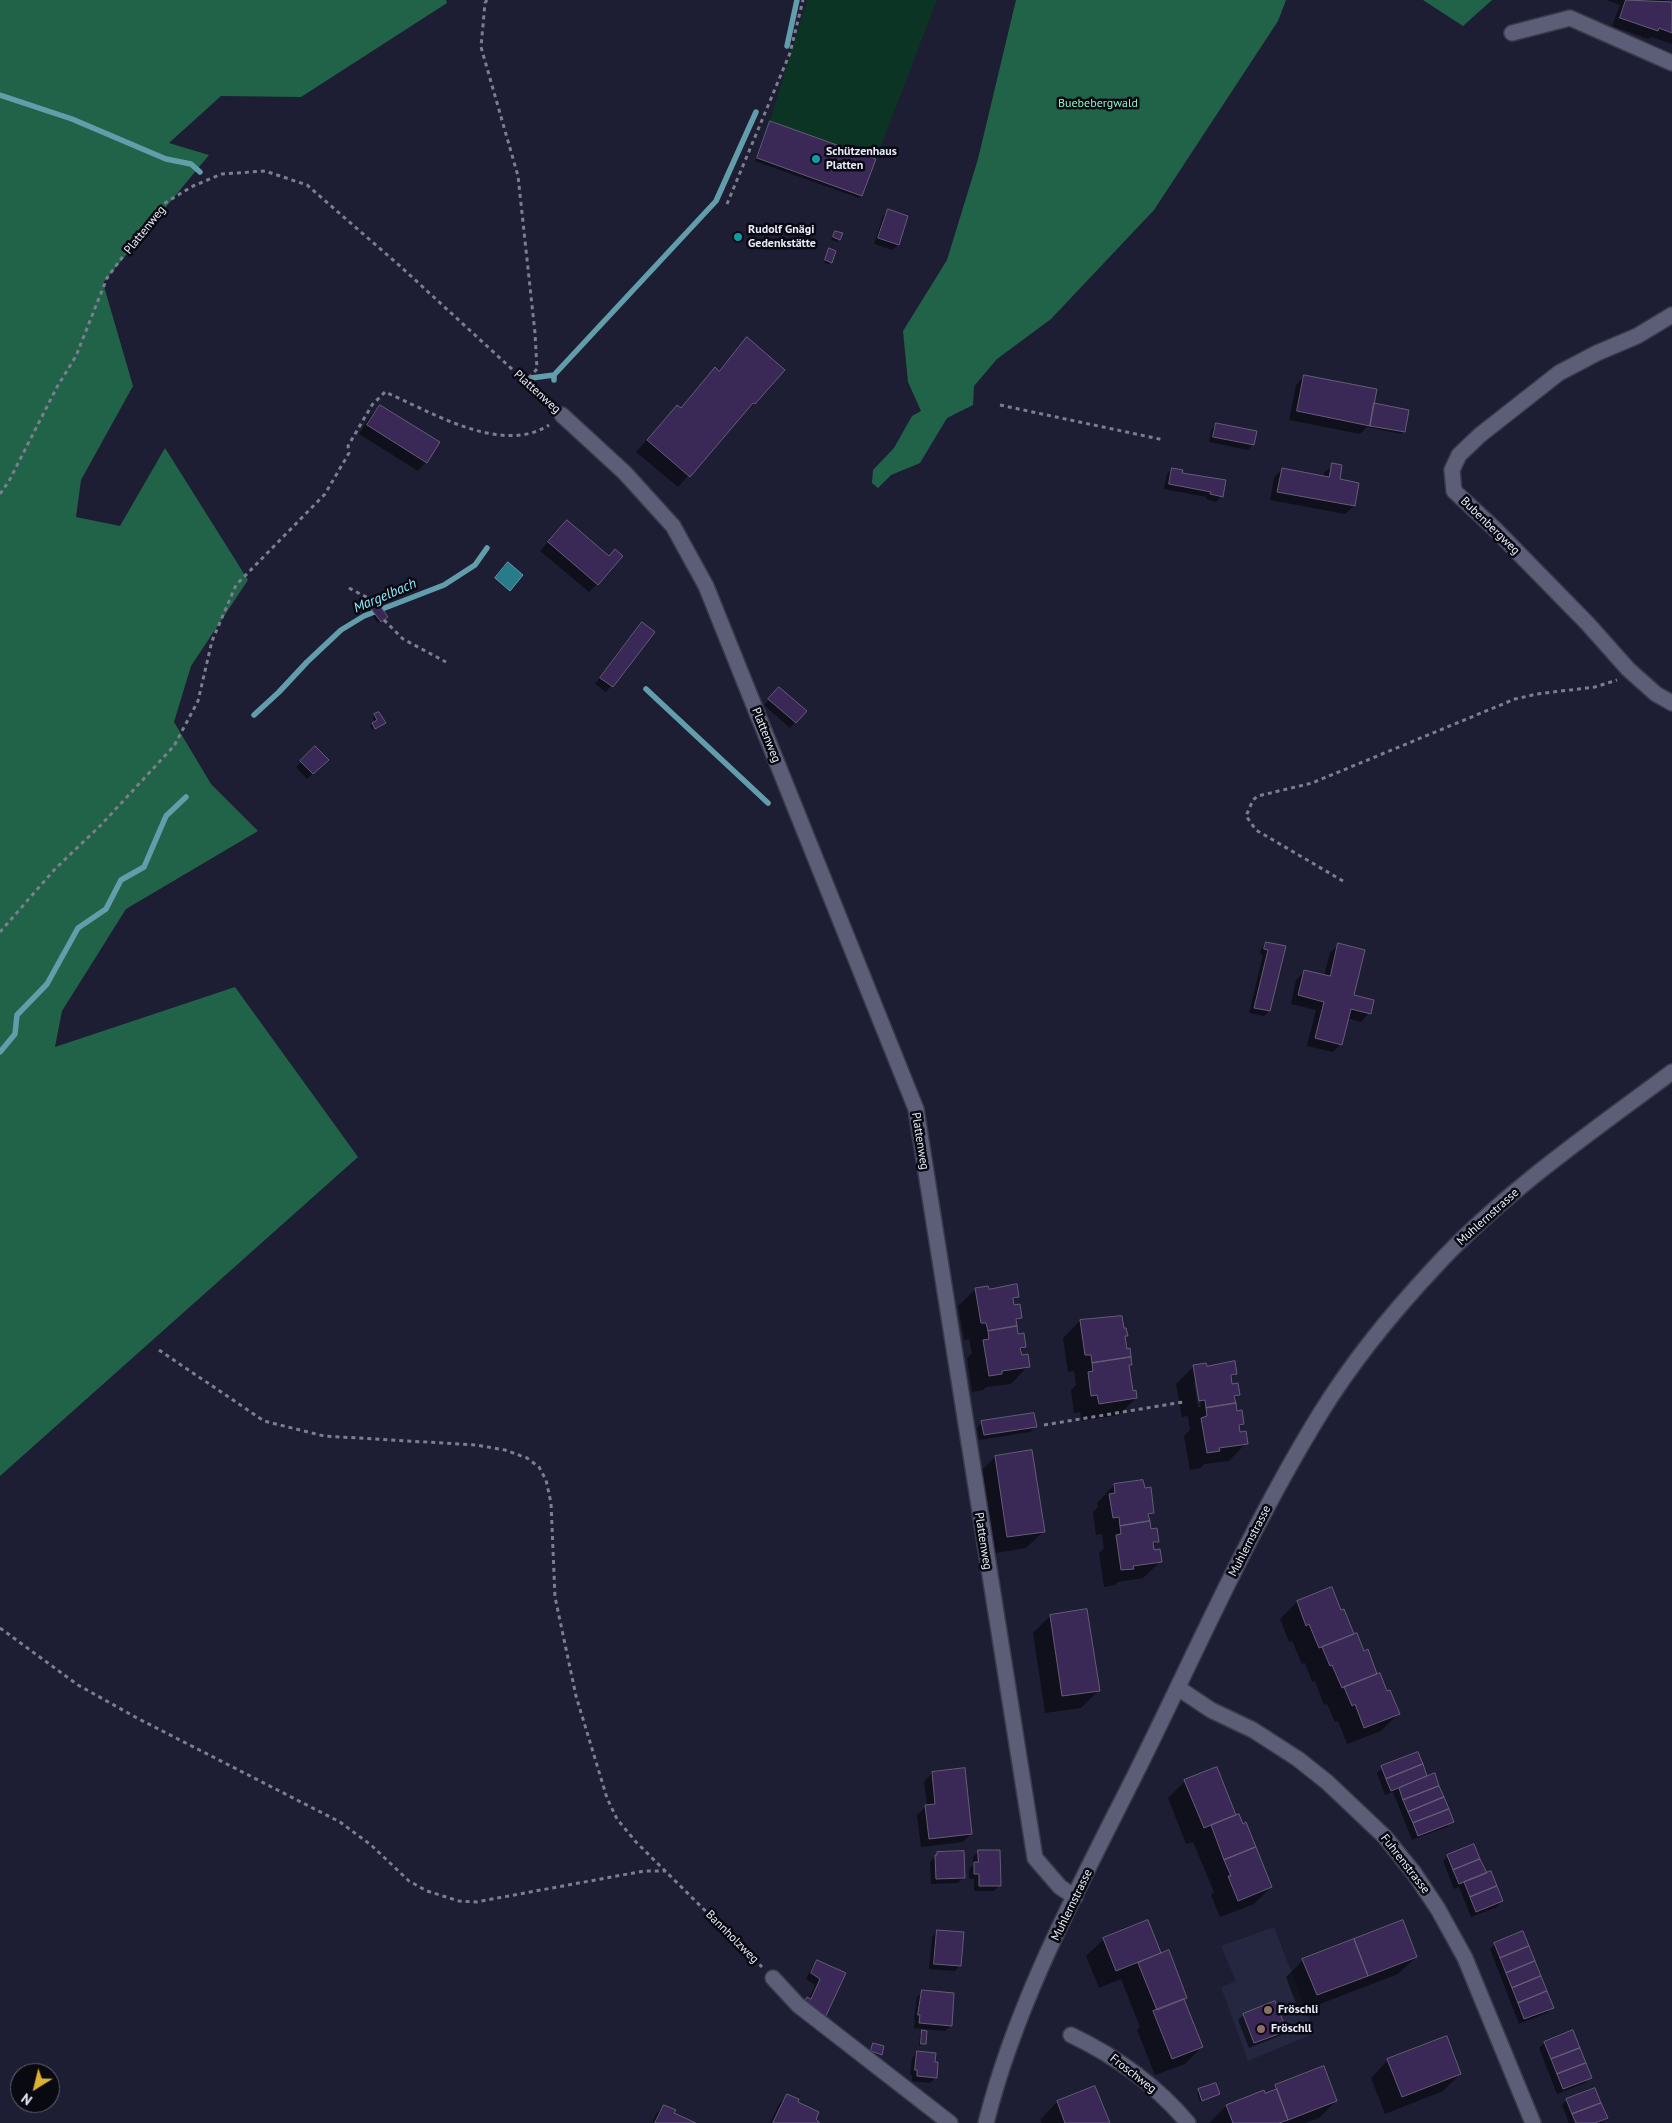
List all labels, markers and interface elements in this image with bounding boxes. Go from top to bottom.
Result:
park label: Buebebergwald [1058,97,1138,111]
place label: Schützenhaus Platten [826,145,897,173]
marker: Schützenhaus Platten [810,153,822,165]
street label: Plattenweg [121,203,169,257]
place label: Rudolf Gnägi Gedenkstätte [748,223,816,251]
marker: Rudolf Gnägi Gedenkstätte [732,231,744,243]
street label: Plattenweg [511,367,563,417]
street label: Bubenbergweg [1457,494,1523,558]
water label: Margelbach [351,575,419,617]
street label: Plattenweg [748,705,784,765]
street label: Plattenweg [908,1111,932,1171]
street label: Muhlernstrasse [1454,1186,1522,1248]
street label: Muhlernstrasse [1226,1503,1274,1579]
street label: Plattenweg [971,1511,995,1571]
street label: Fuhrenstrasse [1377,1831,1433,1897]
street label: Muhlernstrasse [1048,1867,1096,1943]
street label: Bannholzweg [702,1907,762,1967]
place label: Fröschli [1278,2003,1318,2017]
marker: Fröschli [1262,2004,1274,2016]
place label: Fröschll [1271,2022,1312,2036]
marker: Fröschll [1255,2023,1267,2035]
street label: Froschweg [1107,2051,1159,2097]
north arrow [10,2063,60,2113]
text: N [18,2089,36,2109]

